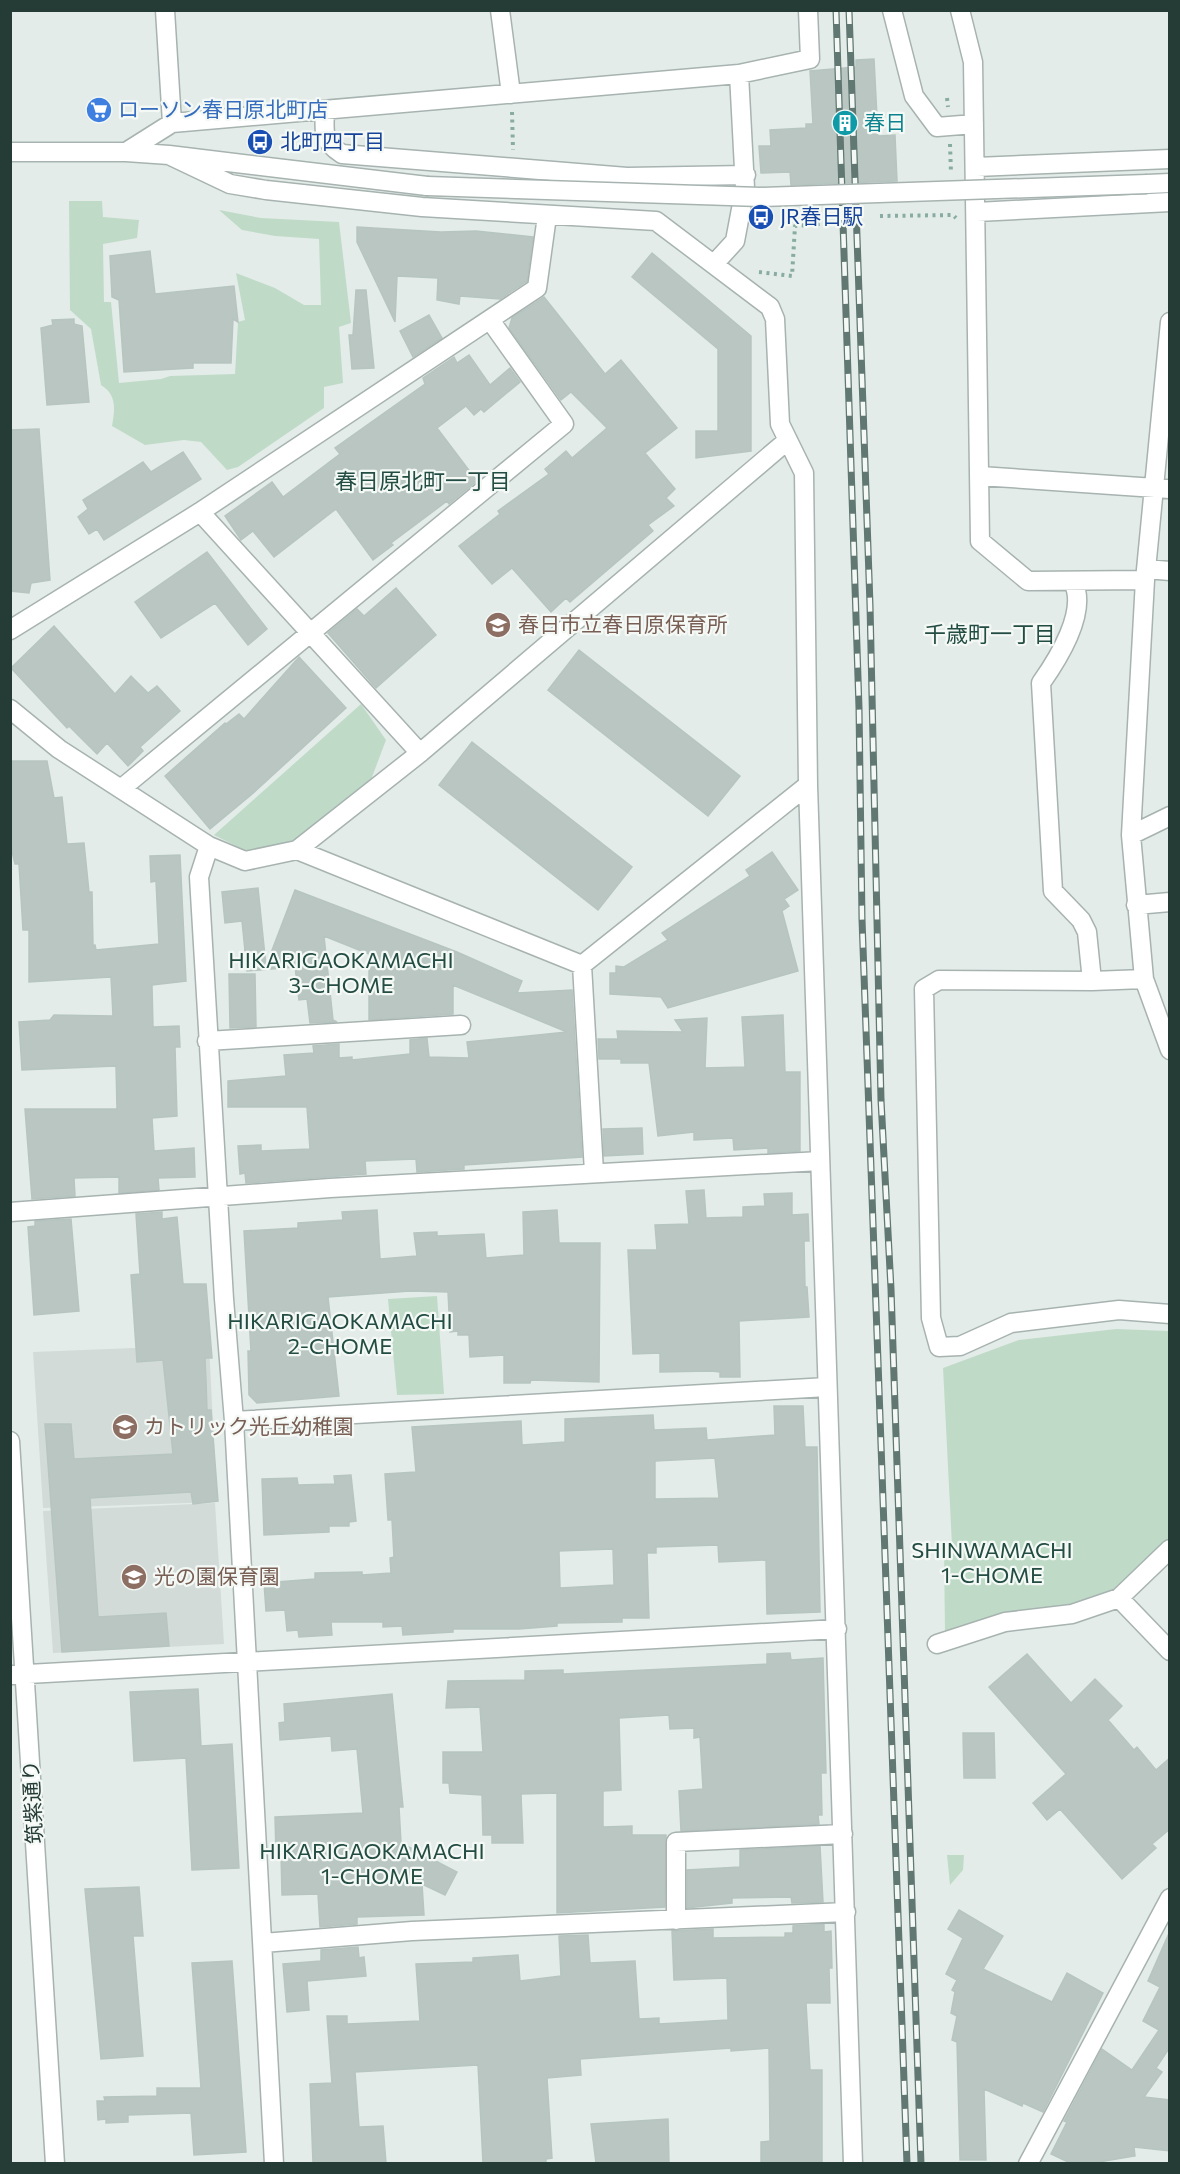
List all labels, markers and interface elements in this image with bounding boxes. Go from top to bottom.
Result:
supermarket icon: ローソン春日原北町店 [84,95,114,125]
place label: ローソン春日原北町店 [118,96,328,121]
building icon: 春日 [830,108,860,138]
place label: 春日 [864,109,906,134]
bus stop icon: 北町四丁目 [245,127,275,157]
place label: 北町四丁目 [280,128,385,153]
bus stop icon: JR春日駅 [746,202,776,232]
place label: JR春日駅 [780,203,863,228]
district label: 春日原北町一丁目 [335,467,511,494]
school or university icon: 春日市立春日原保育所 [483,610,513,640]
place label: 春日市立春日原保育所 [518,611,728,636]
district label: 千歳町一丁目 [924,620,1056,647]
district label: HIKARIGAOKAMACHI 3-CHOME [228,946,454,998]
district label: HIKARIGAOKAMACHI 2-CHOME [227,1307,453,1359]
school or university icon: カトリック光丘幼稚園 [110,1412,140,1442]
place label: カトリック光丘幼稚園 [144,1413,354,1438]
district label: SHINWAMACHI 1-CHOME [911,1536,1073,1588]
school or university icon: 光の園保育園 [119,1562,149,1592]
place label: 光の園保育園 [154,1563,280,1588]
street label: 筑紫通り [17,1759,46,1845]
district label: HIKARIGAOKAMACHI 1-CHOME [259,1837,485,1889]

